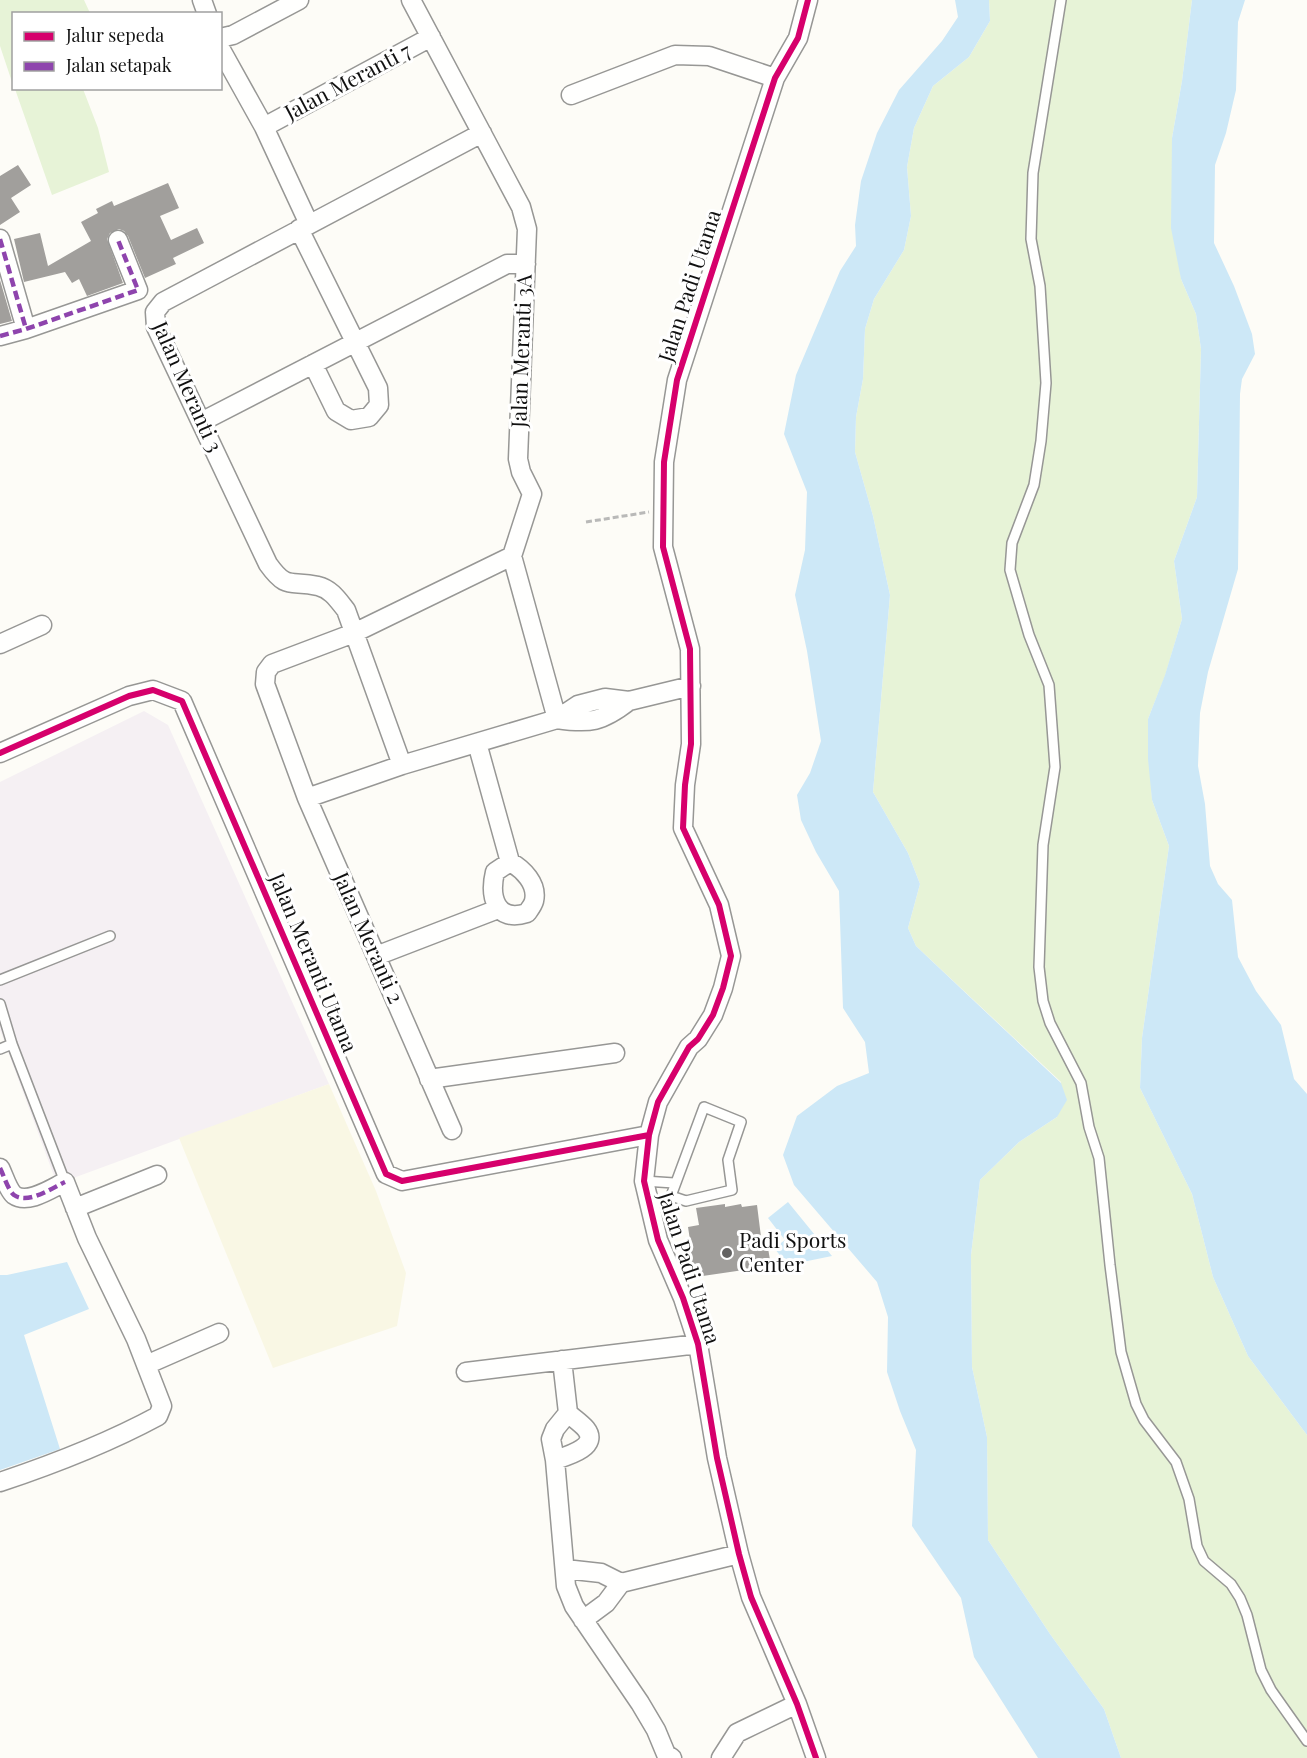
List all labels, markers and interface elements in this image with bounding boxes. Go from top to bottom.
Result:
legend [12,12,222,90]
text: Jalur sepeda [65,23,164,47]
street label: Jalan Meranti 7 [278,35,416,126]
text: Jalan setapak [65,53,172,77]
street label: Jalan Padi Utama [650,205,726,366]
street label: Jalan Meranti 3A [503,273,537,429]
street label: Jalan Meranti 3 [147,316,230,456]
street label: Jalan Meranti 2 [328,866,411,1007]
street label: Jalan Meranti Utama [264,867,365,1057]
street label: Jalan Padi Utama [653,1187,729,1348]
place label: Padi Sports Center [739,1225,846,1277]
marker: Padi Sports Center [720,1246,734,1260]

